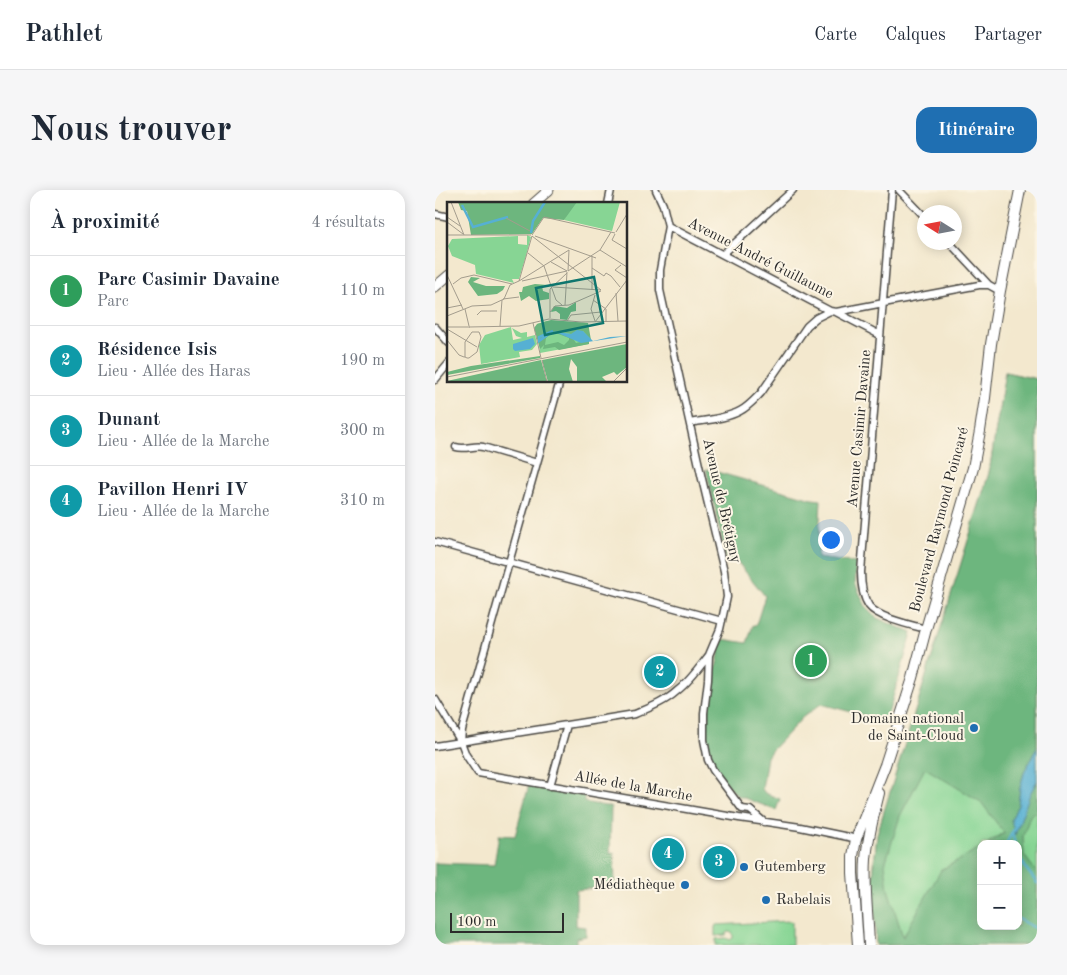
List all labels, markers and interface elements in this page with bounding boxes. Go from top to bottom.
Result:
text: Pathlet [25,23,103,47]
text: Carte [814,26,857,44]
text: Calques [885,26,946,44]
text: Partager [974,26,1042,44]
button: Itinéraire [916,107,1037,153]
text: Nous trouver [30,113,232,148]
inset map [447,202,627,382]
north arrow [917,205,962,250]
text: À proximité [50,212,160,233]
text: 4 résultats [311,215,385,231]
street label: Avenue André Guillaume [685,216,836,302]
text: Parc Casimir Davaine [97,271,280,290]
text: 1 [61,283,71,299]
text: 110 m [340,283,385,299]
text: Parc [97,294,129,310]
text: Résidence Isis [97,341,217,360]
street label: Avenue Casimir Davaine [846,349,874,509]
text: 2 [61,353,71,369]
text: 190 m [340,353,385,369]
text: Lieu · Allée des Haras [97,364,251,380]
text: Dunant [97,411,160,430]
text: 3 [61,423,71,439]
text: 300 m [340,423,385,439]
street label: Boulevard Raymond Poincaré [908,426,972,614]
text: Lieu · Allée de la Marche [97,434,269,450]
street label: Avenue de Brétigny [699,437,743,565]
text: Pavillon Henri IV [97,481,249,500]
text: 4 [61,493,71,509]
text: 310 m [340,493,385,509]
text: Lieu · Allée de la Marche [97,504,269,520]
your location [818,527,844,553]
pin: 1 [795,642,827,680]
pin: 2 [644,653,676,691]
place label: Domaine national de Saint-Cloud [850,712,964,744]
marker: Domaine national de Saint-Cloud [968,722,980,734]
street label: Allée de la Marche [573,769,693,805]
pin: 4 [652,835,684,873]
map controls [977,840,1022,930]
button: + [977,840,1022,885]
pin: 3 [703,843,735,881]
place label: Gutemberg [754,860,826,875]
marker: Gutemberg [738,861,750,873]
place label: Médiathèque [593,878,675,893]
marker: Médiathèque [679,879,691,891]
button: − [977,885,1022,930]
place label: Rabelais [776,893,831,908]
marker: Rabelais [760,894,772,906]
scale bar [450,910,564,933]
text: 100 m [457,915,496,929]

